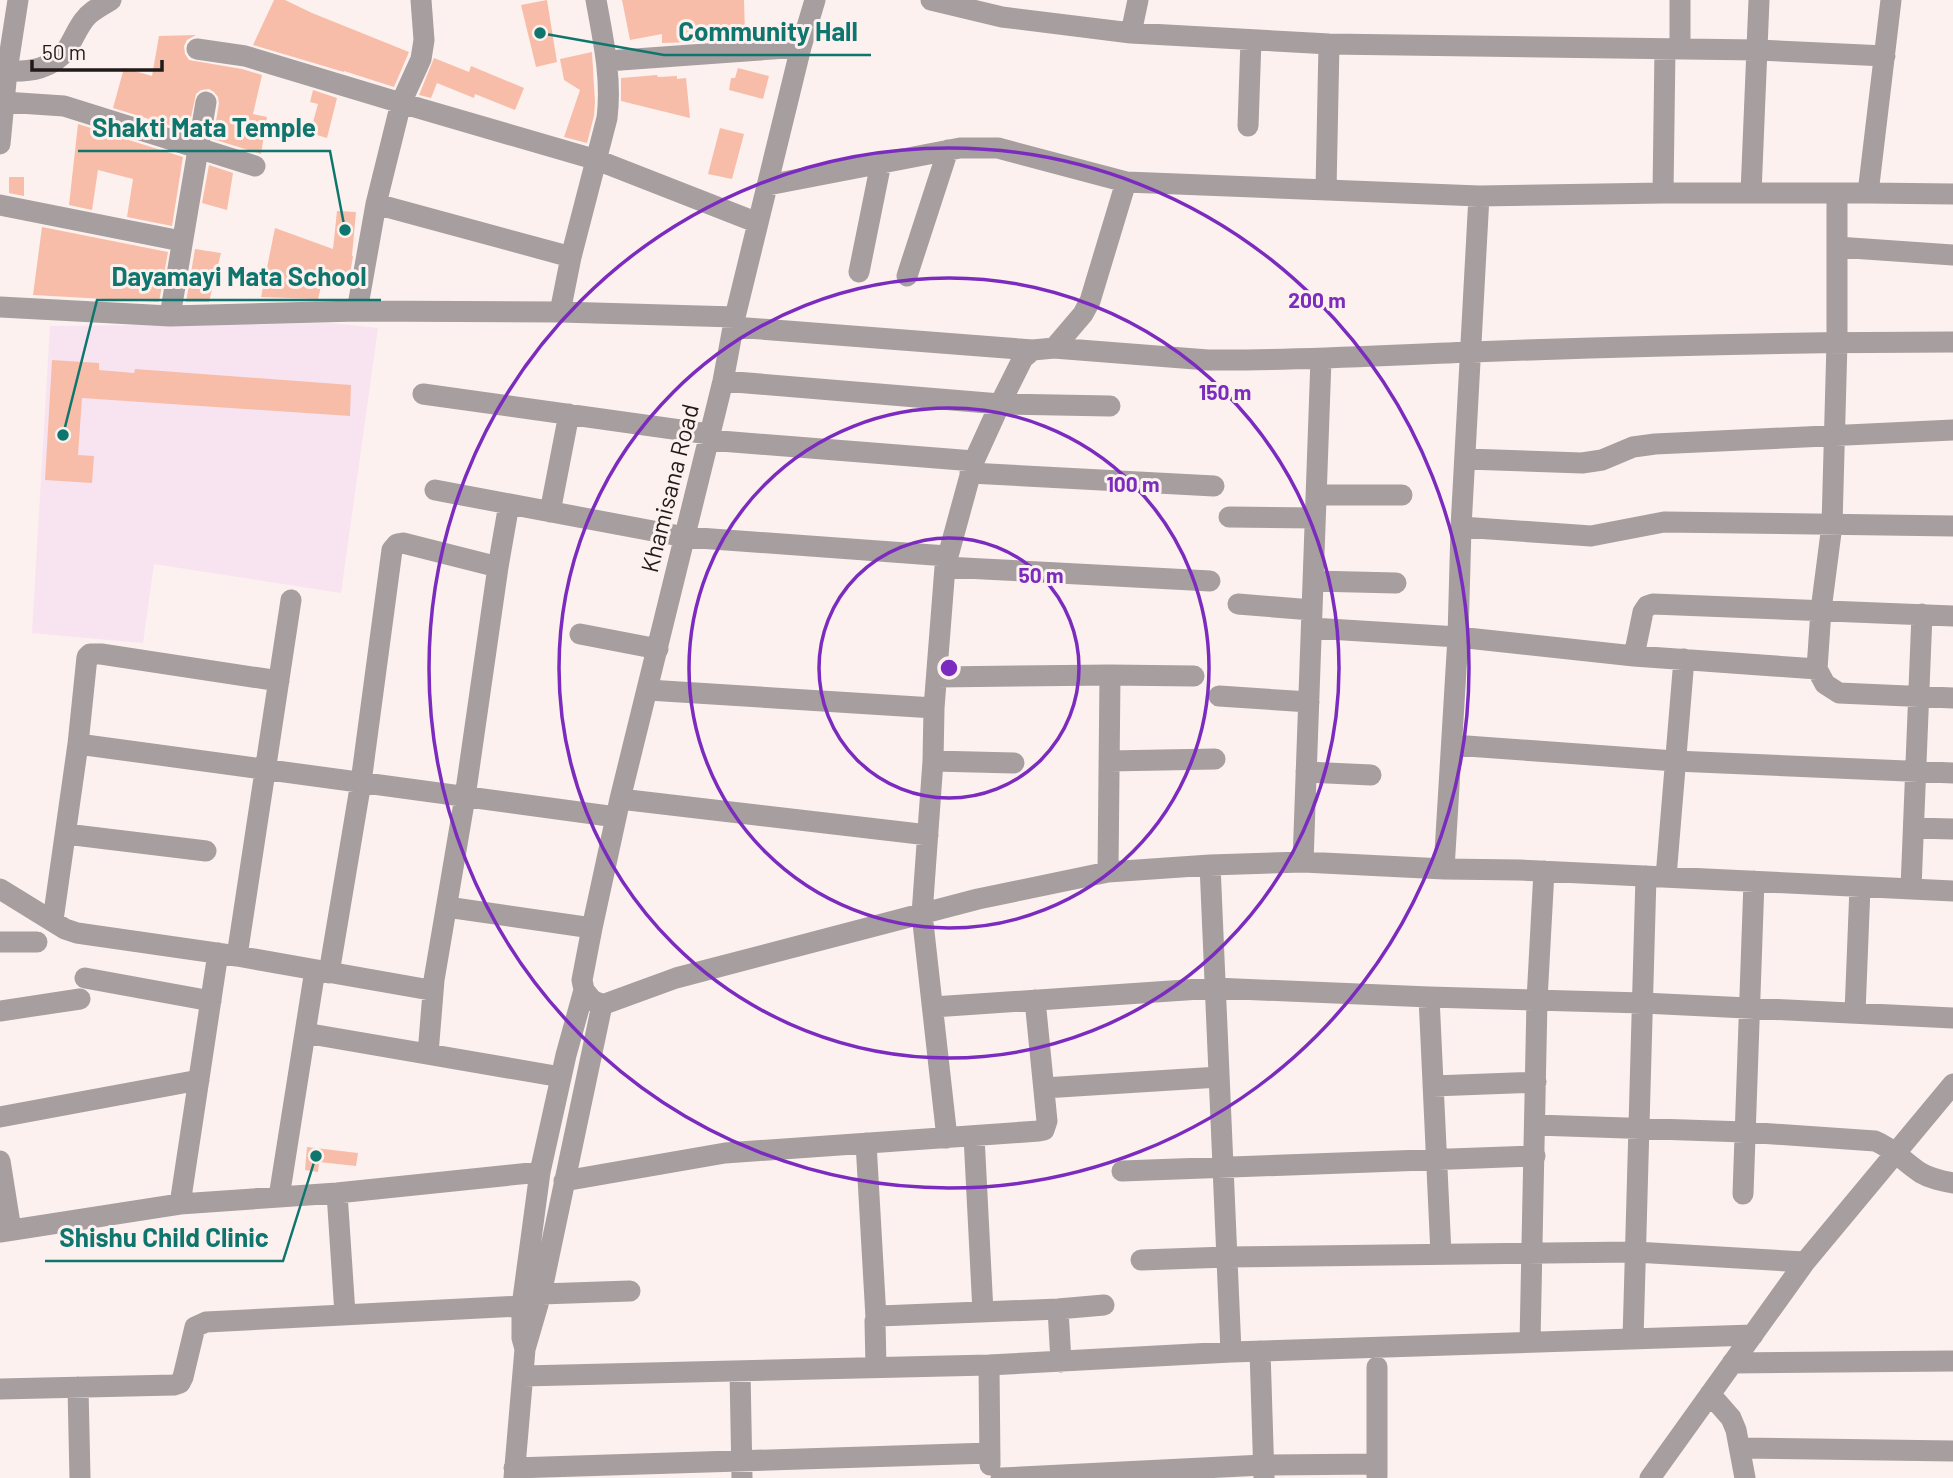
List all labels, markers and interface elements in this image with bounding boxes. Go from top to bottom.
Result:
callout: Community Hall [664,8,871,55]
text: Community Hall [678,15,858,46]
scale bar [32,28,161,72]
text: 50 m [42,39,86,64]
callout: Shakti Mata Temple [78,104,330,151]
text: Shakti Mata Temple [92,111,316,142]
callout: Dayamayi Mata School [97,253,381,300]
text: Dayamayi Mata School [111,260,367,291]
text: 200 m [1288,287,1346,312]
text: 150 m [1199,379,1251,404]
street label: Khamisana Road [634,401,704,575]
text: 100 m [1106,471,1160,496]
text: 50 m [1018,562,1064,587]
centre of rings [937,656,961,680]
callout: Shishu Child Clinic [45,1214,283,1261]
text: Shishu Child Clinic [59,1221,269,1252]

